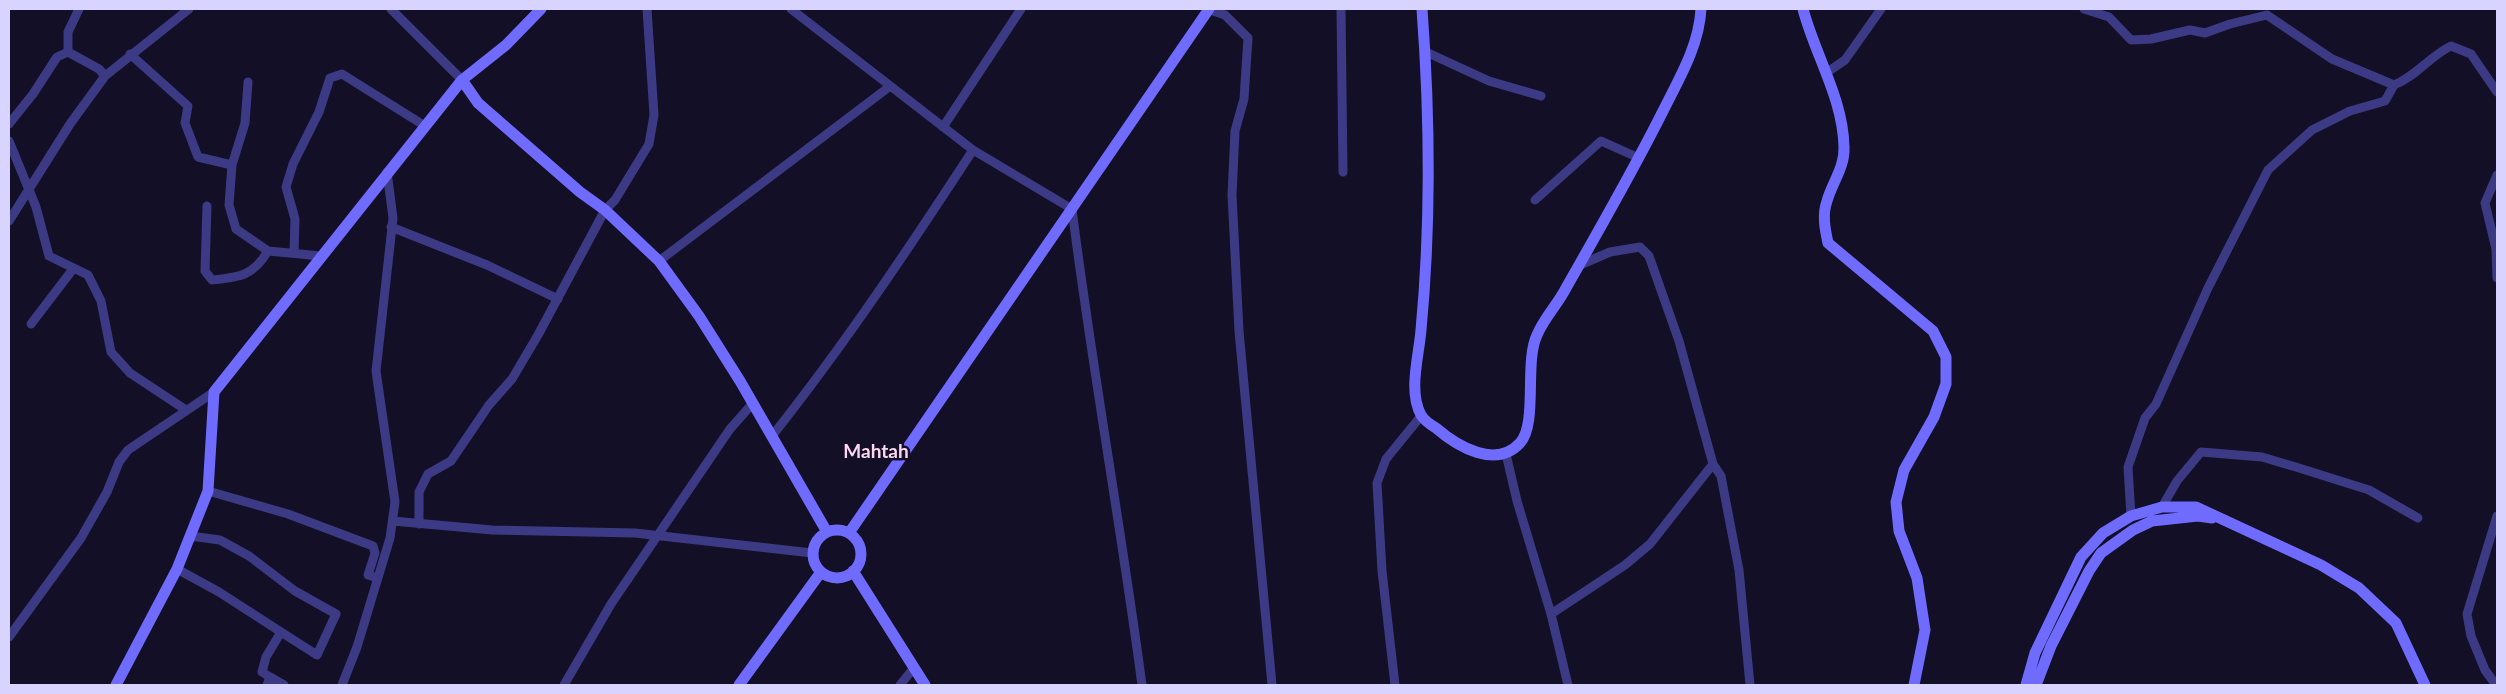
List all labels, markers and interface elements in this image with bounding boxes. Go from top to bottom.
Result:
district label: Mahtah [843,441,909,463]

